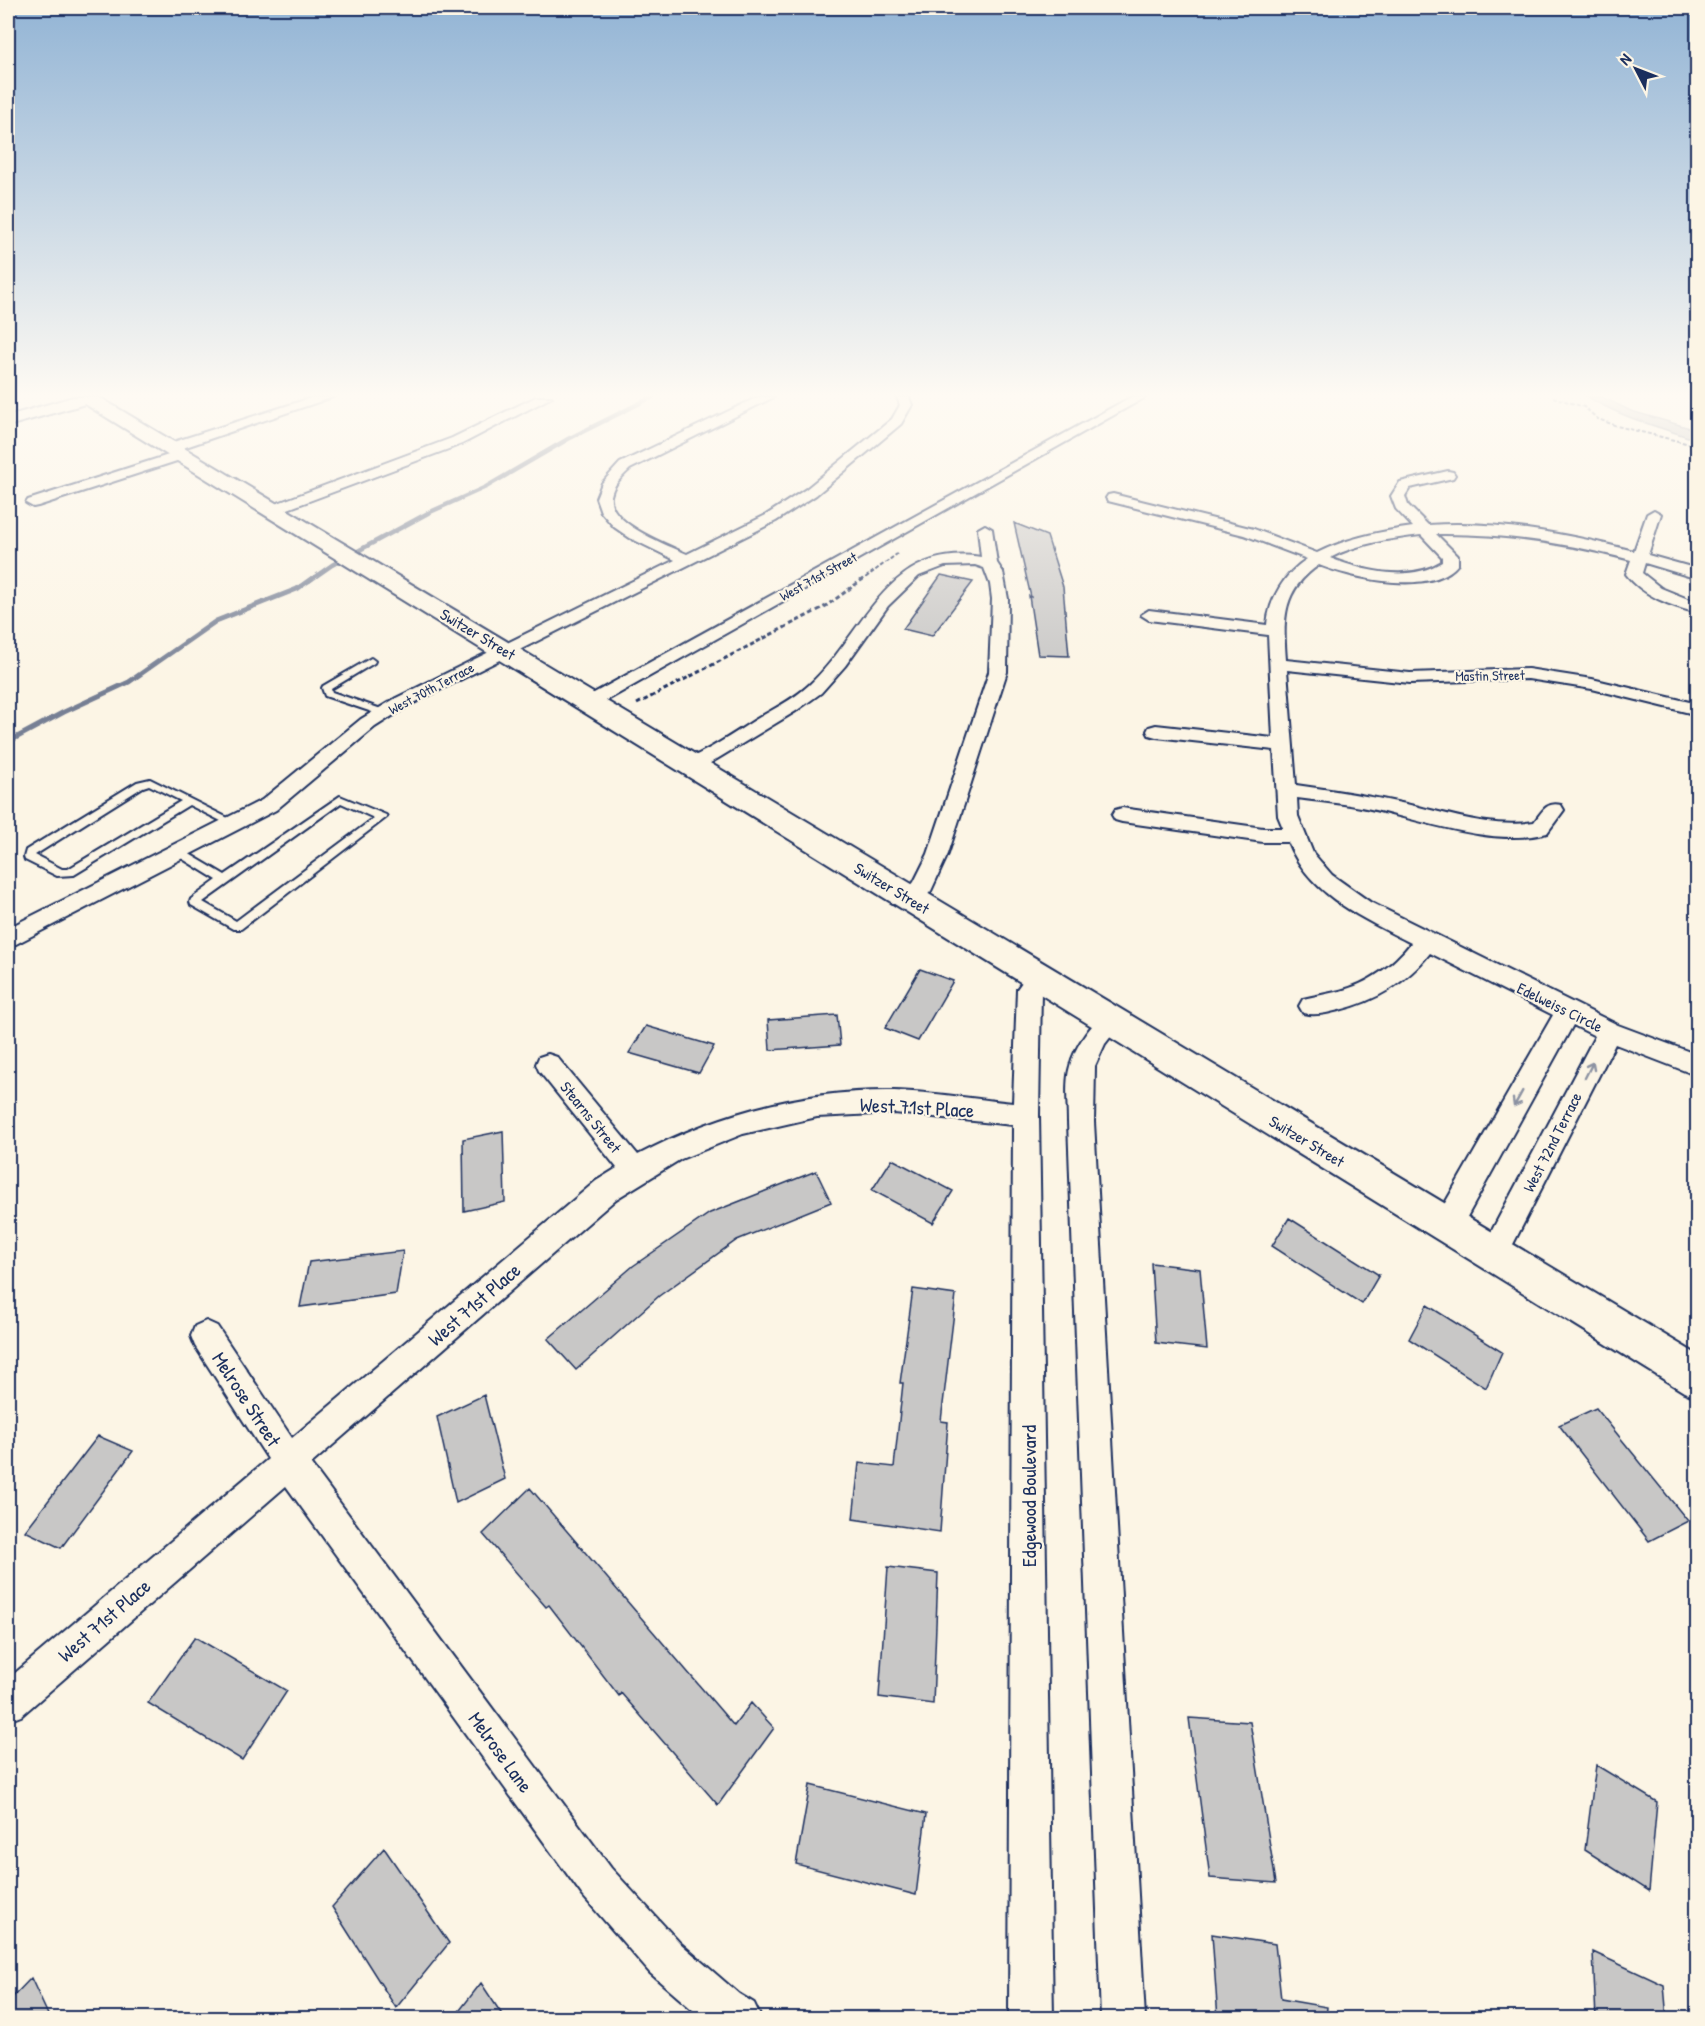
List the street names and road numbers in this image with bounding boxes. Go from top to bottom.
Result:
street label: West 71st Street [776,547,860,605]
street label: Switzer Street [436,603,520,665]
street label: West 70th Terrace [385,657,477,718]
street label: Mastin Street [1455,665,1525,685]
street label: Switzer Street [850,857,934,919]
street label: Edelweiss Circle [1514,977,1607,1037]
street label: Stearns Street [555,1077,627,1158]
street label: West 72nd Terrace [1517,1088,1587,1196]
street label: West 71st Place [859,1091,975,1123]
street label: Switzer Street [1265,1110,1349,1172]
street label: West 71st Place [422,1256,526,1352]
street label: Melrose Street [206,1346,288,1452]
street label: Edgewood Boulevard [1015,1425,1042,1567]
street label: West 71st Place [52,1572,156,1668]
street label: Melrose Lane [463,1706,539,1798]

